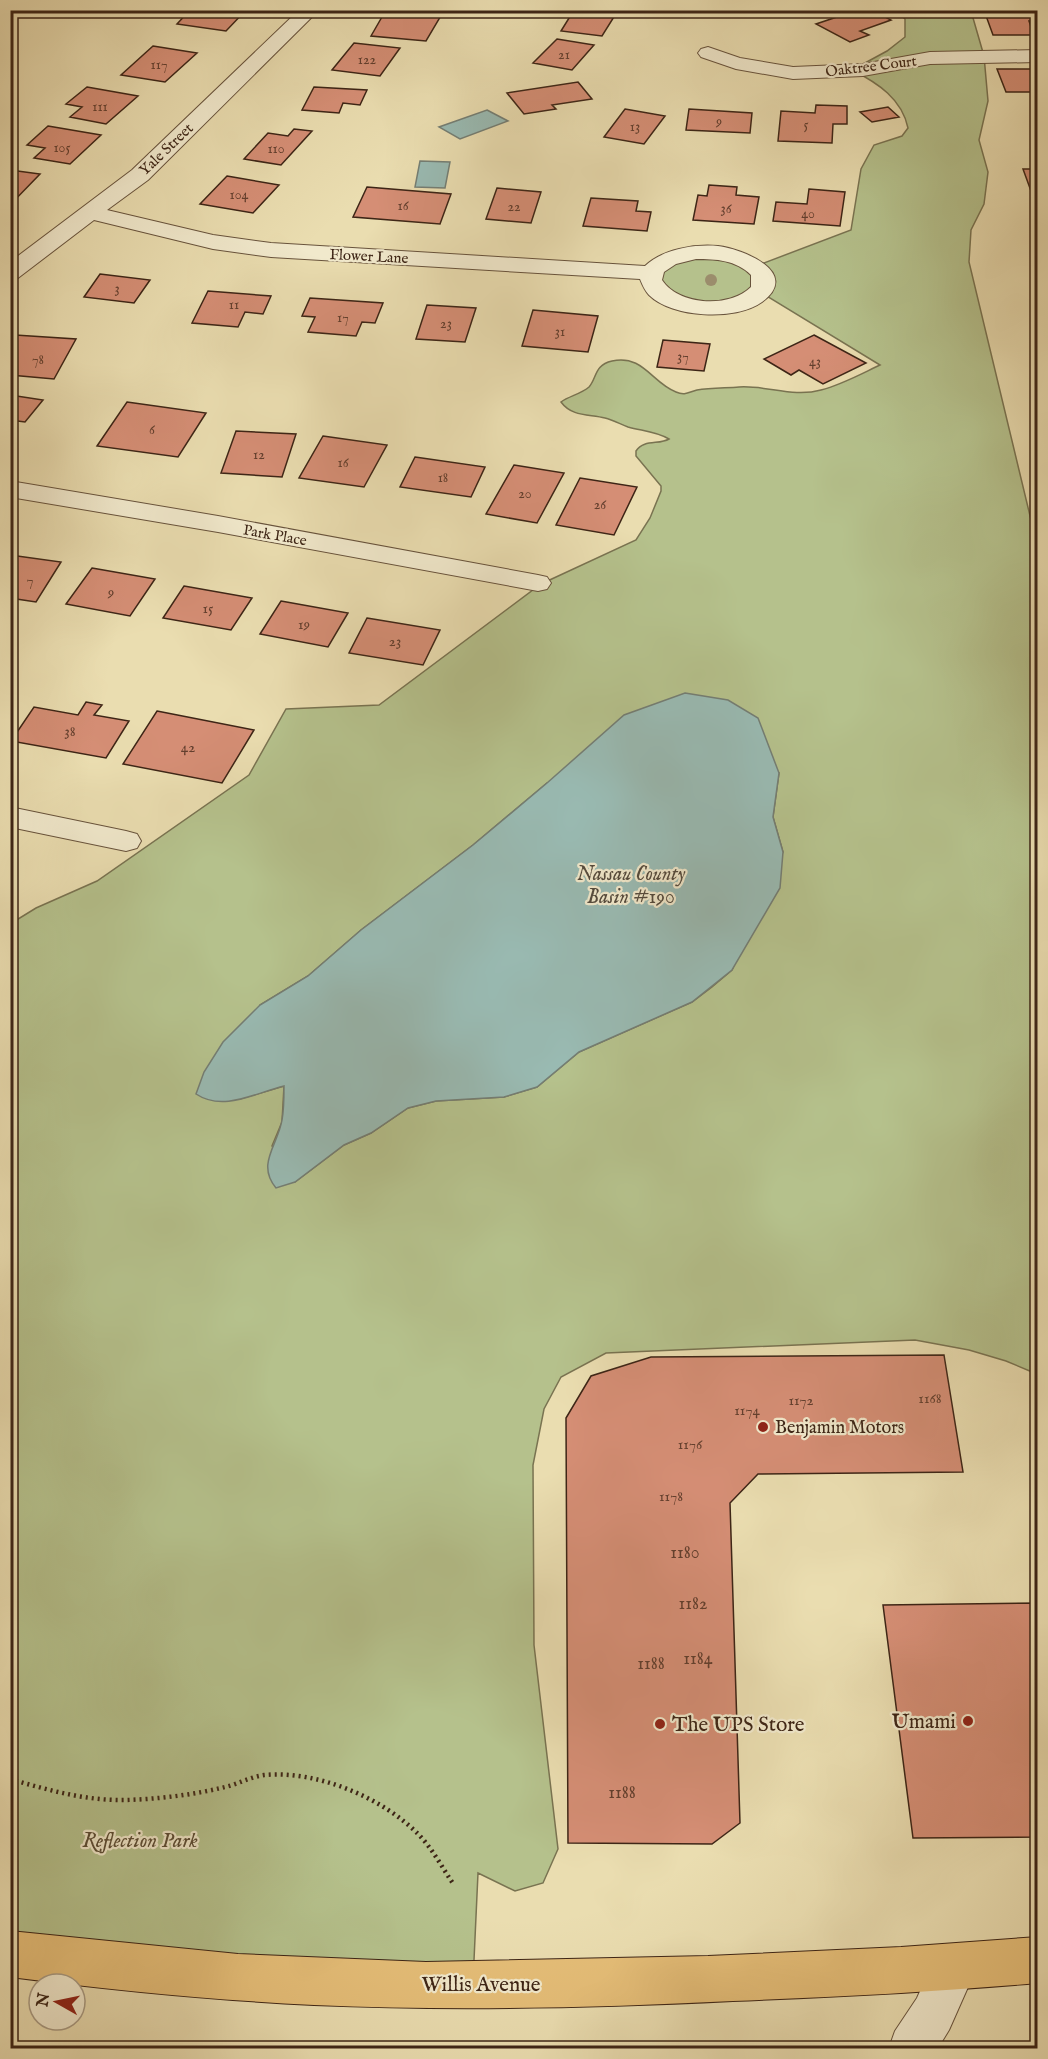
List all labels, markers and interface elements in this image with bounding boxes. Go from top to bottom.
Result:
house number: 21 [558,46,570,64]
house number: 122 [358,51,377,69]
street label: Oaktree Court [824,51,918,82]
house number: 117 [151,56,167,74]
house number: 111 [92,98,108,116]
house number: 9 [715,113,722,131]
house number: 5 [803,116,809,134]
house number: 13 [630,118,640,136]
street label: Yale Street [135,119,197,180]
house number: 105 [53,139,71,157]
house number: 110 [267,140,285,158]
house number: 104 [230,186,249,204]
house number: 16 [397,197,410,215]
house number: 22 [507,198,521,216]
house number: 36 [720,200,733,218]
house number: 40 [801,205,815,223]
street label: Flower Lane [329,245,409,268]
house number: 3 [114,280,120,298]
house number: 11 [229,296,239,314]
house number: 17 [337,309,349,327]
house number: 23 [440,315,452,333]
house number: 31 [555,323,565,341]
house number: 37 [677,348,689,366]
house number: 78 [32,351,44,369]
house number: 43 [809,353,821,371]
house number: 6 [149,421,156,439]
house number: 12 [253,446,265,464]
house number: 16 [337,454,350,472]
house number: 18 [438,469,448,487]
house number: 20 [518,485,532,503]
house number: 26 [594,496,607,514]
street label: Park Place [242,521,308,550]
house number: 7 [26,571,34,590]
house number: 9 [107,583,114,602]
house number: 15 [202,599,214,618]
house number: 19 [298,615,310,634]
house number: 23 [389,632,401,651]
house number: 38 [64,722,76,741]
house number: 42 [181,738,195,757]
water label: Nassau County Basin #190 [577,862,686,910]
house number: 1168 [918,1389,942,1408]
house number: 1172 [788,1391,814,1410]
house number: 1174 [734,1401,760,1420]
place label: Benjamin Motors [775,1417,904,1440]
marker: Benjamin Motors [756,1420,770,1434]
house number: 1176 [678,1435,703,1454]
house number: 1178 [659,1487,683,1506]
house number: 1180 [670,1542,700,1565]
house number: 1182 [679,1593,707,1616]
house number: 1184 [683,1648,713,1671]
house number: 1188 [637,1653,665,1676]
place label: Umami [892,1709,956,1736]
place label: The UPS Store [672,1712,805,1739]
marker: Umami [961,1714,975,1728]
marker: The UPS Store [653,1717,667,1731]
house number: 1188 [608,1782,636,1805]
park label: Reflection Park [82,1828,198,1855]
north arrow [27,1972,87,2032]
street label: Willis Avenue [422,1972,541,1999]
text: N [33,1991,55,2009]

